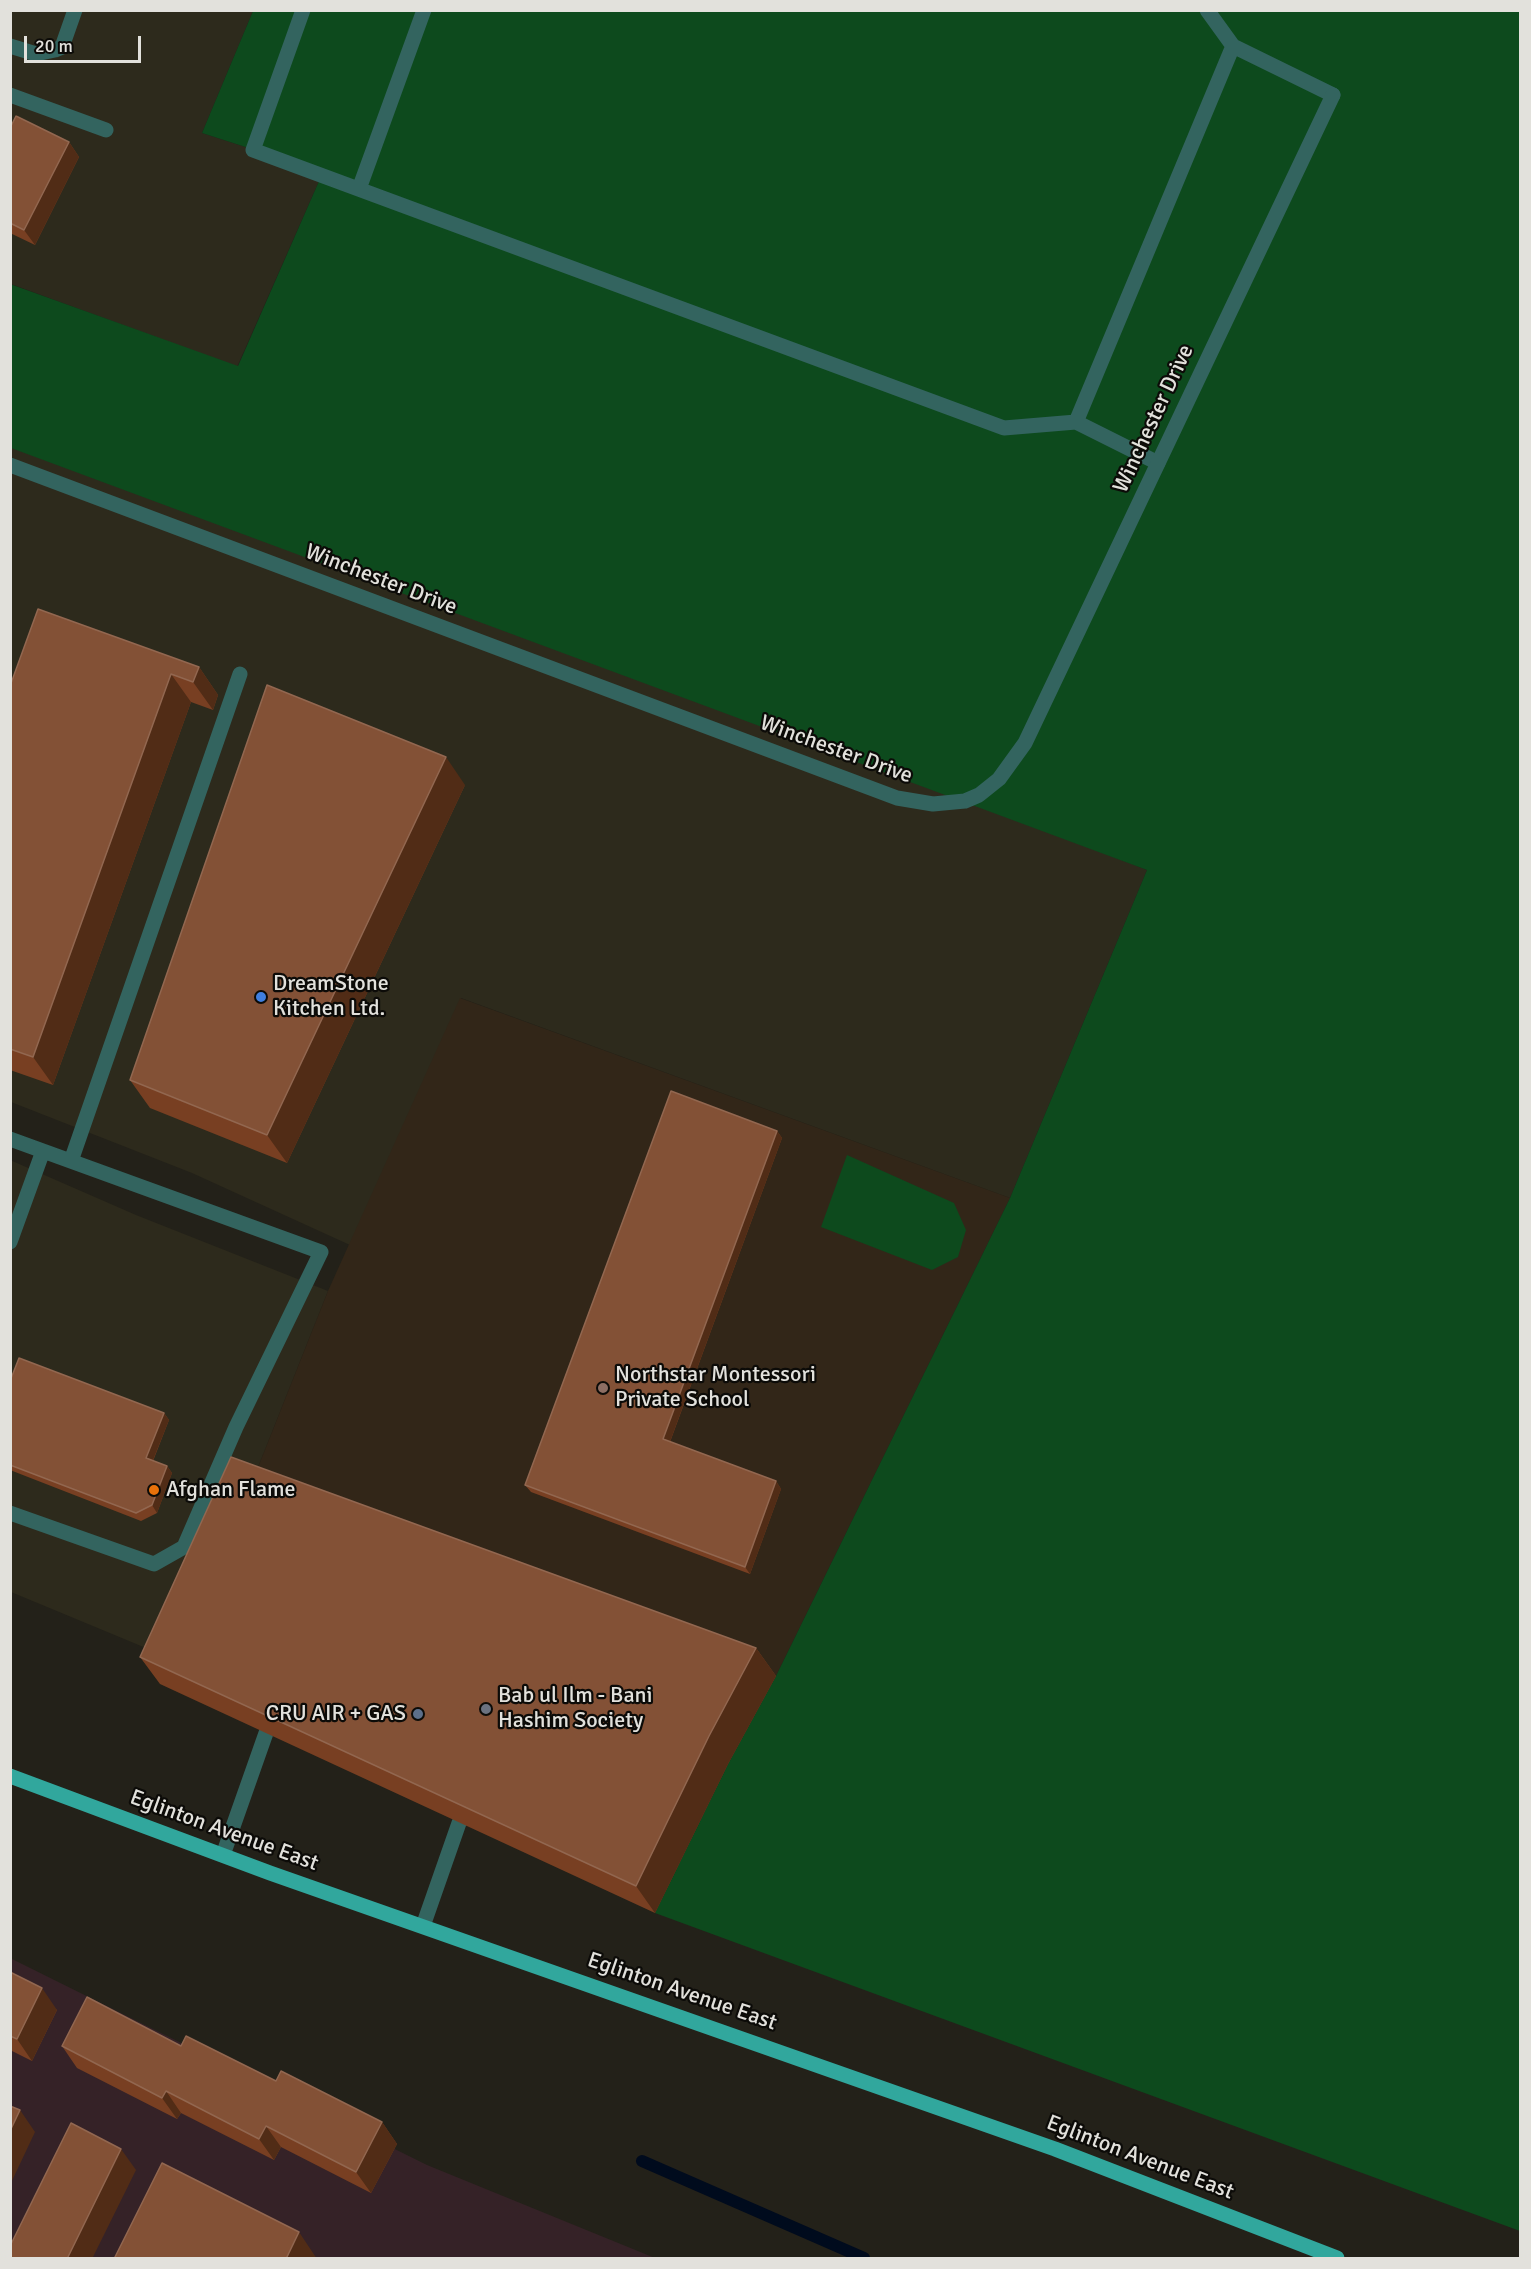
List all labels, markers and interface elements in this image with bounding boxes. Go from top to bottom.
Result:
scale bar [27,24,144,62]
text: 20 m [35,35,73,57]
street label: Winchester Drive [1108,341,1200,497]
street label: Winchester Drive [301,539,461,621]
street label: Winchester Drive [756,710,916,790]
place label: DreamStone Kitchen Ltd. [273,971,389,1022]
marker: DreamStone Kitchen Ltd. [254,990,268,1004]
place label: Northstar Montessori Private School [615,1362,816,1414]
marker: Northstar Montessori Private School [596,1381,610,1395]
place label: Afghan Flame [166,1477,296,1503]
marker: Afghan Flame [147,1483,161,1497]
place label: Bab ul Ilm - Bani Hashim Society [498,1683,652,1735]
place label: CRU AIR + GAS [266,1701,406,1727]
marker: Bab ul Ilm - Bani Hashim Society [479,1702,493,1716]
marker: CRU AIR + GAS [411,1707,425,1721]
street label: Eglinton Avenue East [126,1785,322,1877]
street label: Eglinton Avenue East [584,1947,780,2037]
street label: Eglinton Avenue East [1043,2110,1237,2206]

